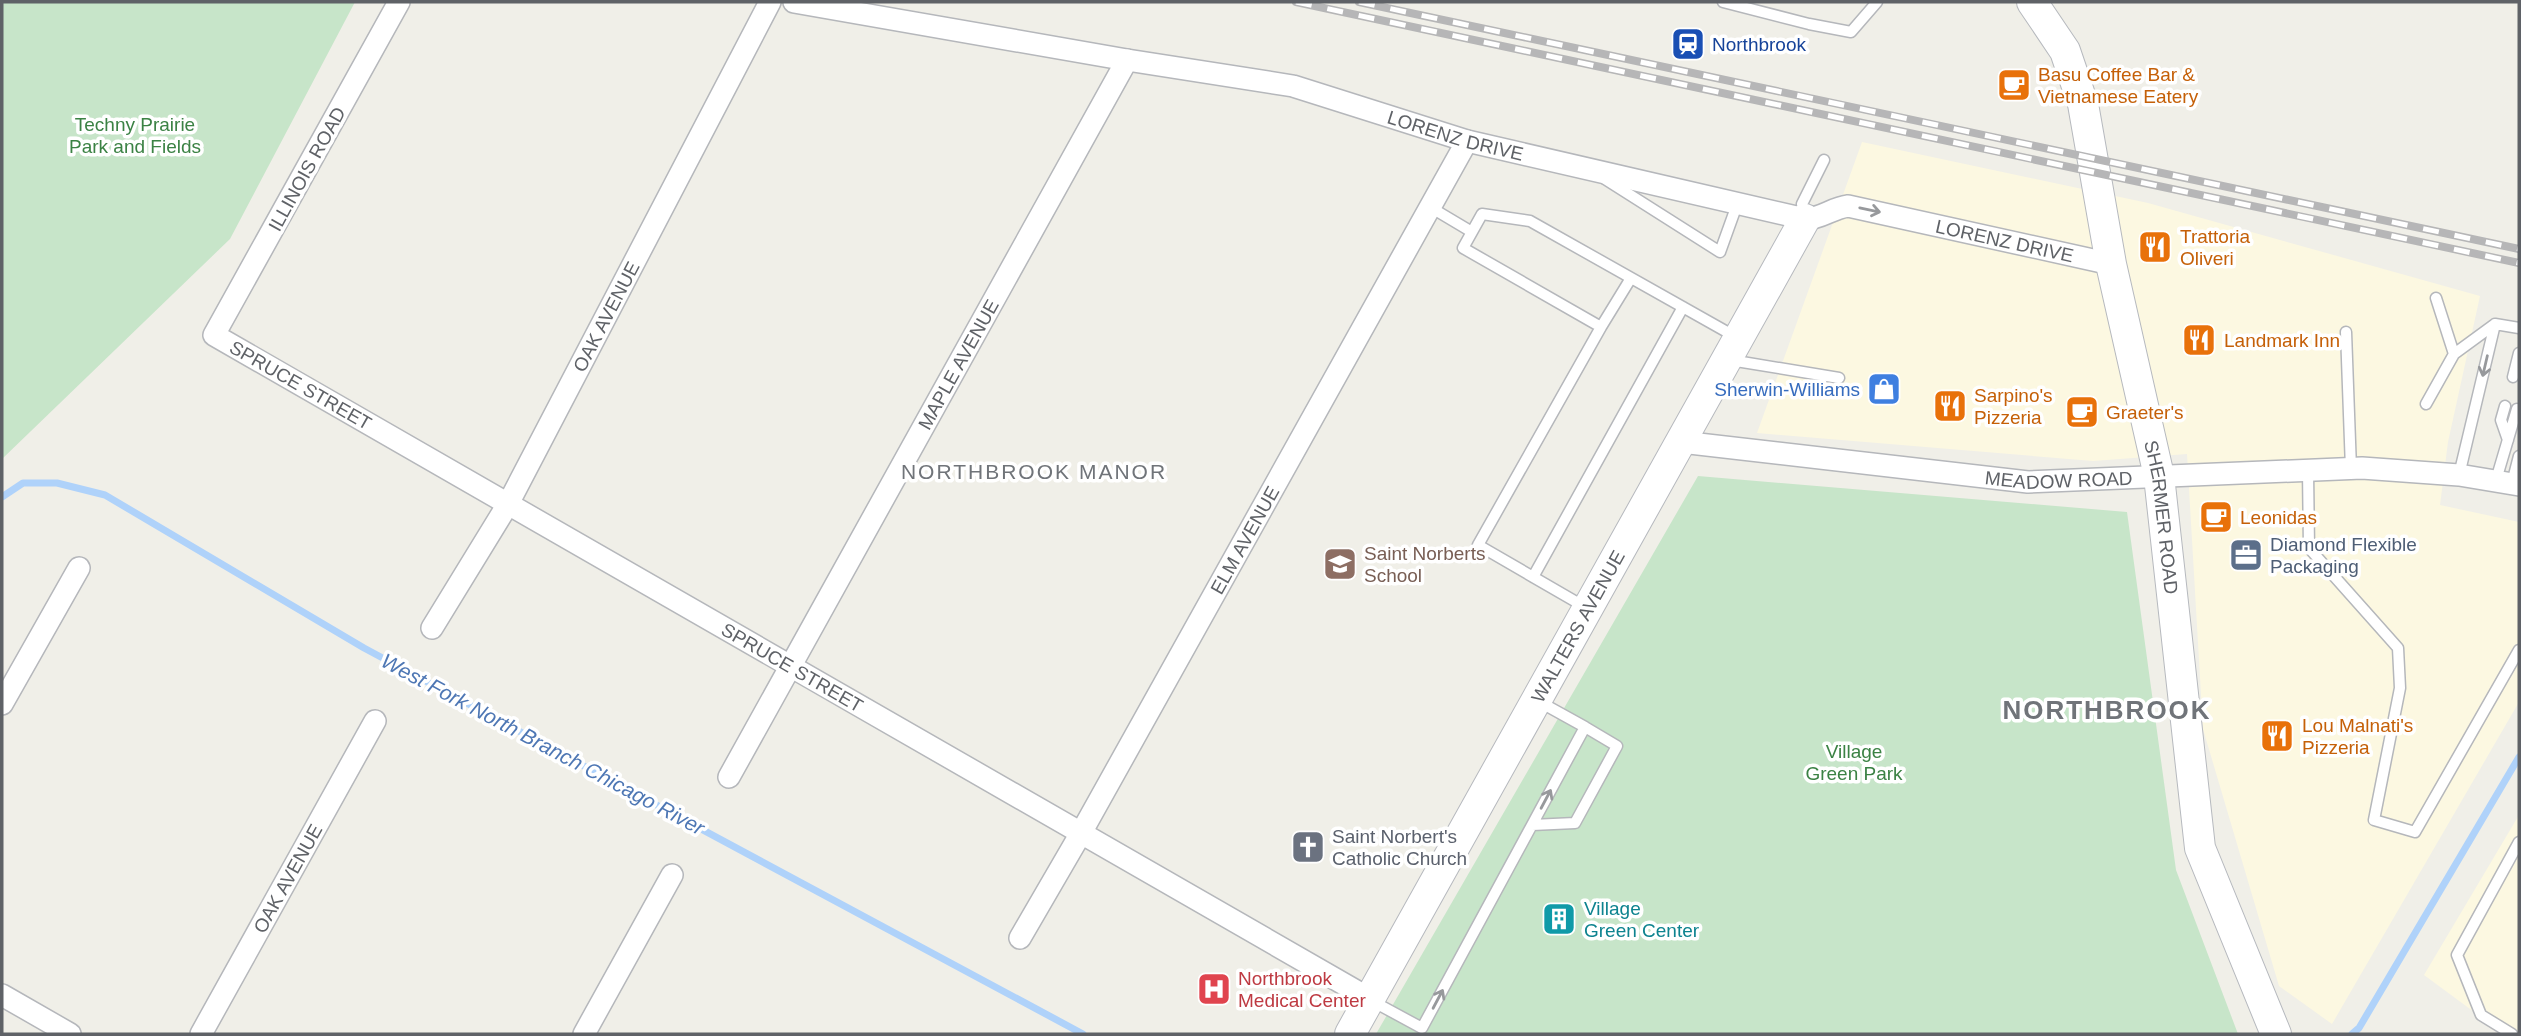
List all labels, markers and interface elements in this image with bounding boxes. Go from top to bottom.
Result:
station icon: Northbrook [1669,25,1707,63]
place label: Northbrook [1712,34,1806,55]
place label: Basu Coffee Bar & Vietnamese Eatery [2038,64,2199,107]
cafe icon: Basu Coffee Bar & Vietnamese Eatery [1995,66,2033,104]
street label: ILLINOIS ROAD [264,103,350,235]
street label: LORENZ DRIVE [1385,106,1526,164]
park label: Techny Prairie Park and Fields [69,114,201,157]
one-way arrow [1858,204,1881,218]
street label: LORENZ DRIVE [1934,215,2076,266]
place label: Trattoria Oliveri [2180,226,2250,269]
restaurant icon: Trattoria Oliveri [2136,228,2174,266]
street label: OAK AVENUE [569,258,643,375]
street label: MAPLE AVENUE [914,296,1003,433]
restaurant icon: Landmark Inn [2180,321,2218,359]
place label: Landmark Inn [2224,330,2340,351]
street label: SPRUCE STREET [226,336,376,434]
one-way arrow [2478,354,2491,377]
shop icon: Sherwin-Williams [1865,370,1903,408]
place label: Sherwin-Williams [1714,379,1860,400]
place label: Sarpino's Pizzeria [1974,385,2053,428]
restaurant icon: Sarpino's Pizzeria [1931,387,1969,425]
cafe icon: Graeter's [2063,393,2101,431]
place label: Graeter's [2106,402,2184,423]
street label: SHERMER ROAD [2141,438,2182,595]
district label: NORTHBROOK MANOR [901,460,1167,483]
street label: MEADOW ROAD [1984,467,2133,493]
street label: ELM AVENUE [1206,482,1283,598]
cafe icon: Leonidas [2197,498,2235,536]
place label: Leonidas [2240,507,2317,528]
place label: Diamond Flexible Packaging [2270,534,2417,577]
office icon: Diamond Flexible Packaging [2227,536,2265,574]
place label: Saint Norberts School [1364,543,1485,586]
school or university icon: Saint Norberts School [1321,545,1359,583]
street label: WALTERS AVENUE [1527,547,1628,706]
street label: SPRUCE STREET [718,618,867,716]
water label: West Fork North Branch Chicago River [378,649,709,840]
district label: NORTHBROOK [2002,695,2212,725]
place label: Lou Malnati's Pizzeria [2302,715,2413,758]
restaurant icon: Lou Malnati's Pizzeria [2258,717,2296,755]
park label: Village Green Park [1805,741,1903,784]
one-way arrow [1540,789,1553,810]
street label: OAK AVENUE [249,820,326,936]
place label: Saint Norbert's Catholic Church [1332,826,1467,869]
church icon: Saint Norbert's Catholic Church [1289,828,1327,866]
place label: Village Green Center [1584,898,1700,941]
building icon: Village Green Center [1540,900,1578,938]
place label: Northbrook Medical Center [1238,968,1366,1011]
hospital icon: Northbrook Medical Center [1195,970,1233,1008]
one-way arrow [1431,989,1445,1010]

